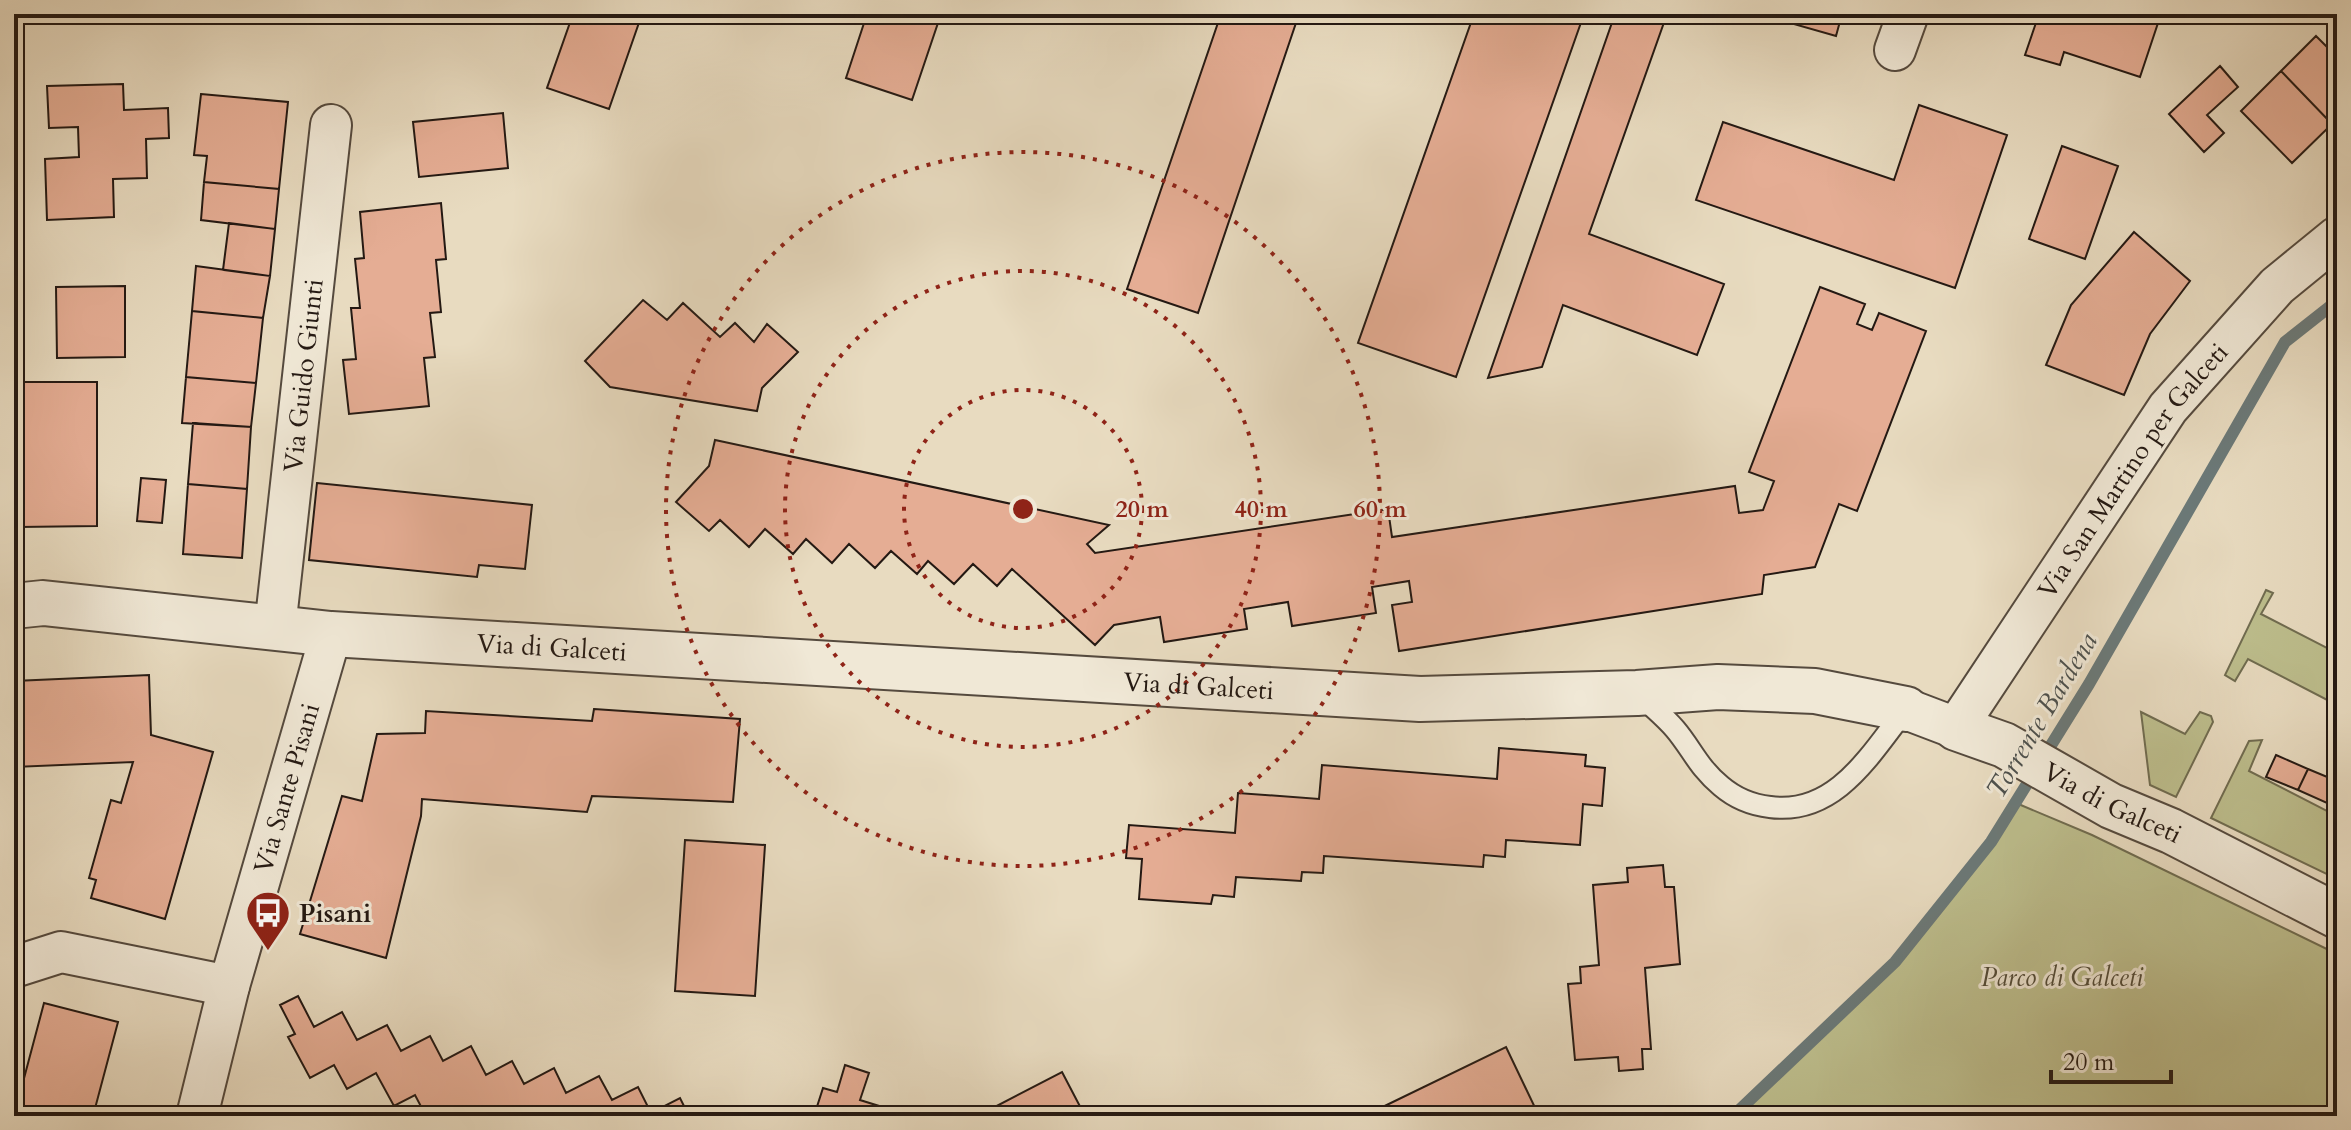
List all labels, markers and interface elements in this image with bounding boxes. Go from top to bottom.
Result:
street label: Via Guido Giunti [275,277,332,474]
street label: Via San Martino per Galceti [2030,335,2236,605]
text: 20 m [1115,493,1169,526]
text: 40 m [1234,493,1288,526]
text: 60 m [1353,493,1407,526]
centre of rings [1009,495,1037,523]
water label: Torrente Bardena [1977,625,2106,806]
street label: Via di Galceti [476,626,628,670]
street label: Via di Galceti [1122,664,1275,708]
street label: Via Sante Pisani [246,699,328,877]
street label: Via di Galceti [2037,754,2188,852]
bus stop icon: Pisani [244,889,292,952]
place label: Pisani [299,896,371,931]
park label: Parco di Galceti [1981,960,2144,995]
scale bar [2051,1034,2171,1084]
text: 20 m [2063,1046,2115,1079]

